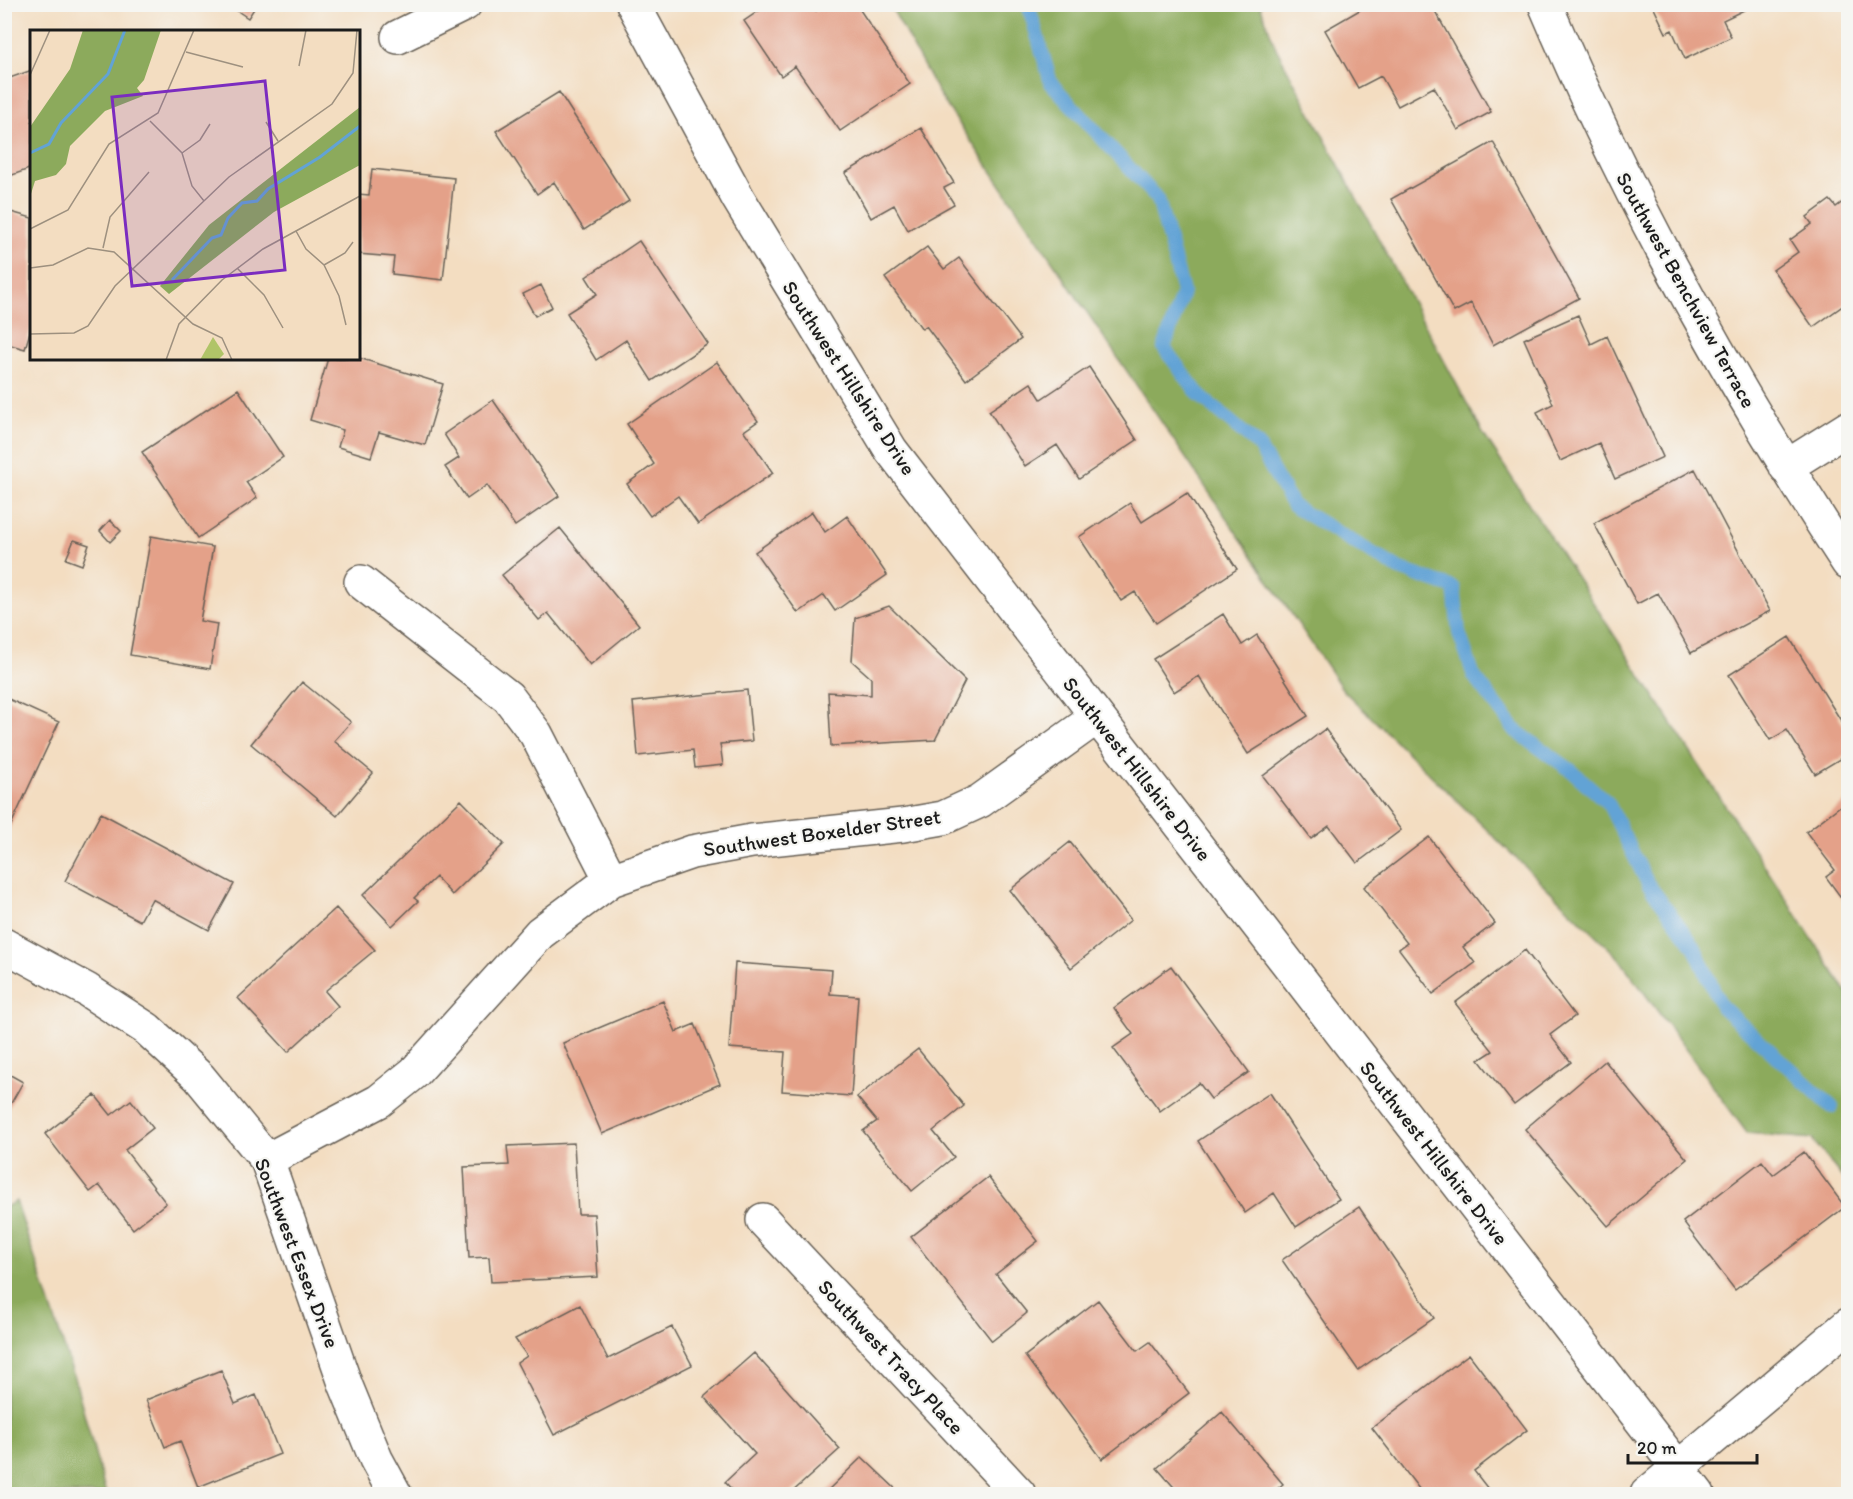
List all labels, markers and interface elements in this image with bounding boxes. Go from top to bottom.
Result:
inset map [30,30,360,360]
street label: Southwest Benchview Terrace [1611,168,1762,412]
street label: Southwest Hillshire Drive [777,276,922,480]
street label: Southwest Hillshire Drive [1058,672,1217,866]
street label: Southwest Boxelder Street [702,803,942,862]
street label: Southwest Hillshire Drive [1355,1056,1514,1250]
street label: Southwest Essex Drive [250,1154,345,1351]
street label: Southwest Tracy Place [813,1274,970,1439]
scale bar [1628,1427,1757,1465]
text: 20 m [1637,1437,1677,1459]

